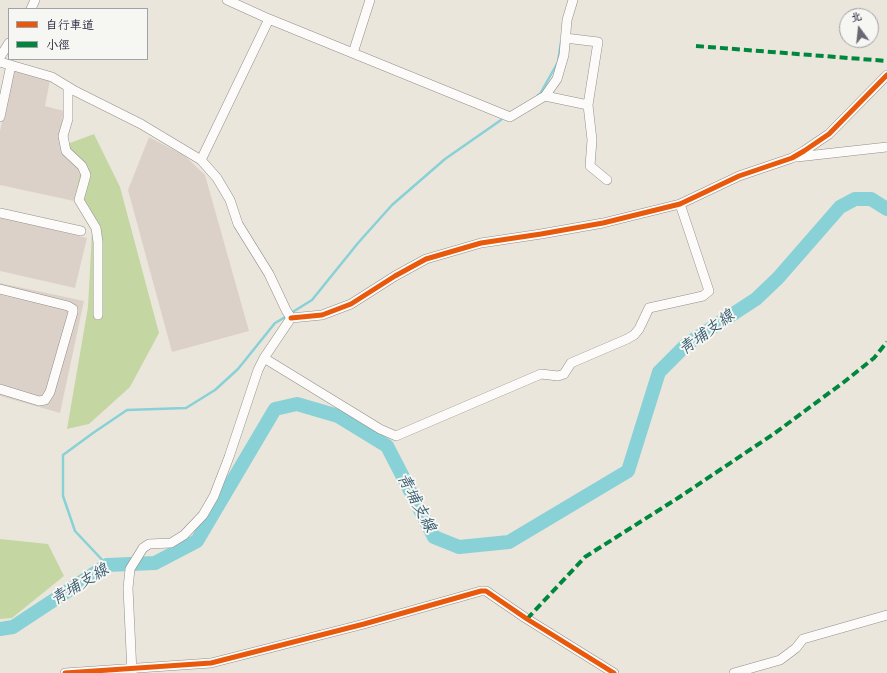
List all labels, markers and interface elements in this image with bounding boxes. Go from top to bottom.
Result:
legend [8,8,148,60]
north arrow [839,8,879,48]
text: 北 [849,9,863,25]
text: 自行車道 [46,18,94,32]
text: 小徑 [46,38,70,52]
water label: 青埔支線 [675,306,739,360]
water label: 青埔支線 [393,470,439,536]
water label: 青埔支線 [48,560,112,610]

